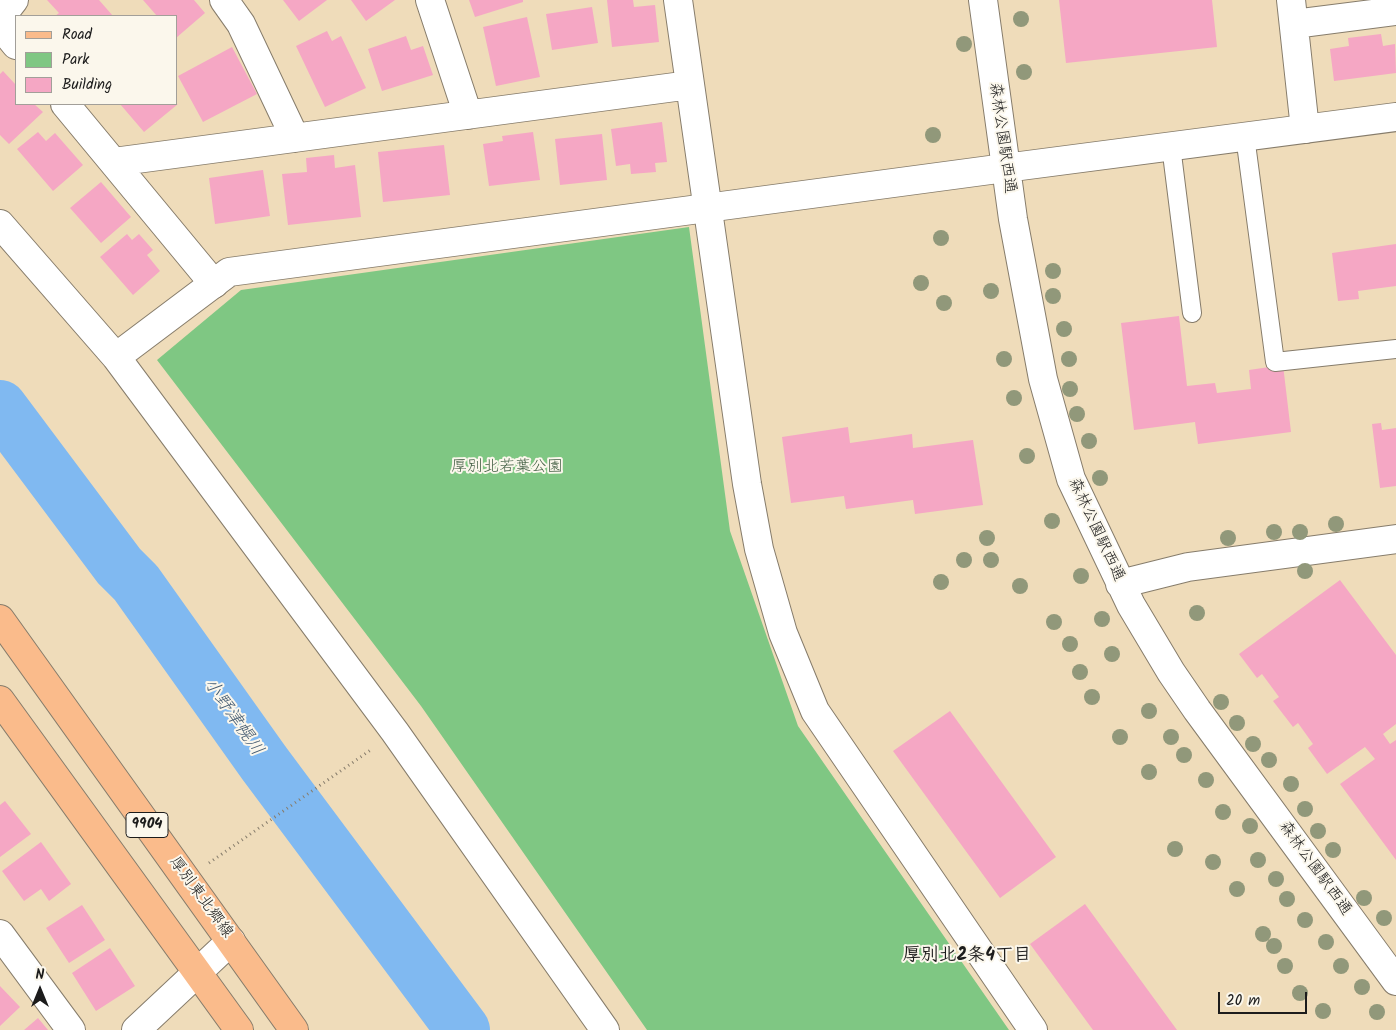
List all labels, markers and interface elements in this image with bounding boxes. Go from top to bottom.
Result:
legend [15,15,178,105]
text: Road [62,23,92,47]
text: Park [62,48,89,72]
text: Building [62,73,112,97]
street label: 森林公園駅西通 [984,81,1018,195]
park label: 厚別北若葉公園 [451,458,563,478]
street label: 森林公園駅西通 [1063,475,1127,585]
water label: 小野津幌川 [197,675,267,761]
road number: 9904 [126,812,168,838]
street label: 森林公園駅西通 [1273,818,1355,920]
street label: 厚別東北郷線 [164,854,236,942]
district label: 厚別北2条4丁目 [903,946,1031,968]
text: N [36,964,44,986]
north arrow [15,965,65,1015]
scale bar [1221,982,1310,1014]
text: 20 m [1226,989,1260,1013]

